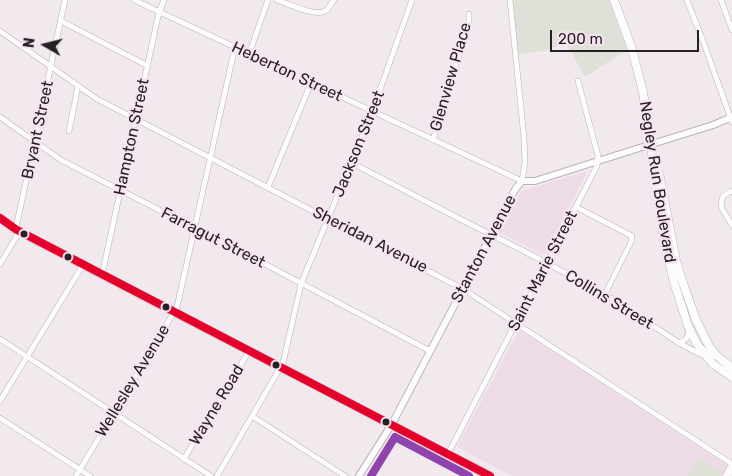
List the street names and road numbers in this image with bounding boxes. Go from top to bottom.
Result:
street label: Glenview Place [426,20,476,134]
street label: Heberton Street [228,38,346,106]
street label: Hampton Street [110,77,154,197]
street label: Bryant Street [18,79,58,181]
street label: Jackson Street [329,88,389,200]
street label: Negley Run Boulevard [635,100,679,264]
street label: Stanton Avenue [447,192,521,306]
street label: Sheridan Avenue [309,203,431,277]
street label: Farragut Street [158,204,268,272]
street label: Saint Marie Street [504,207,582,335]
street label: Collins Street [561,266,657,334]
street label: Wellesley Avenue [92,321,174,441]
street label: Wayne Road [185,361,249,449]

